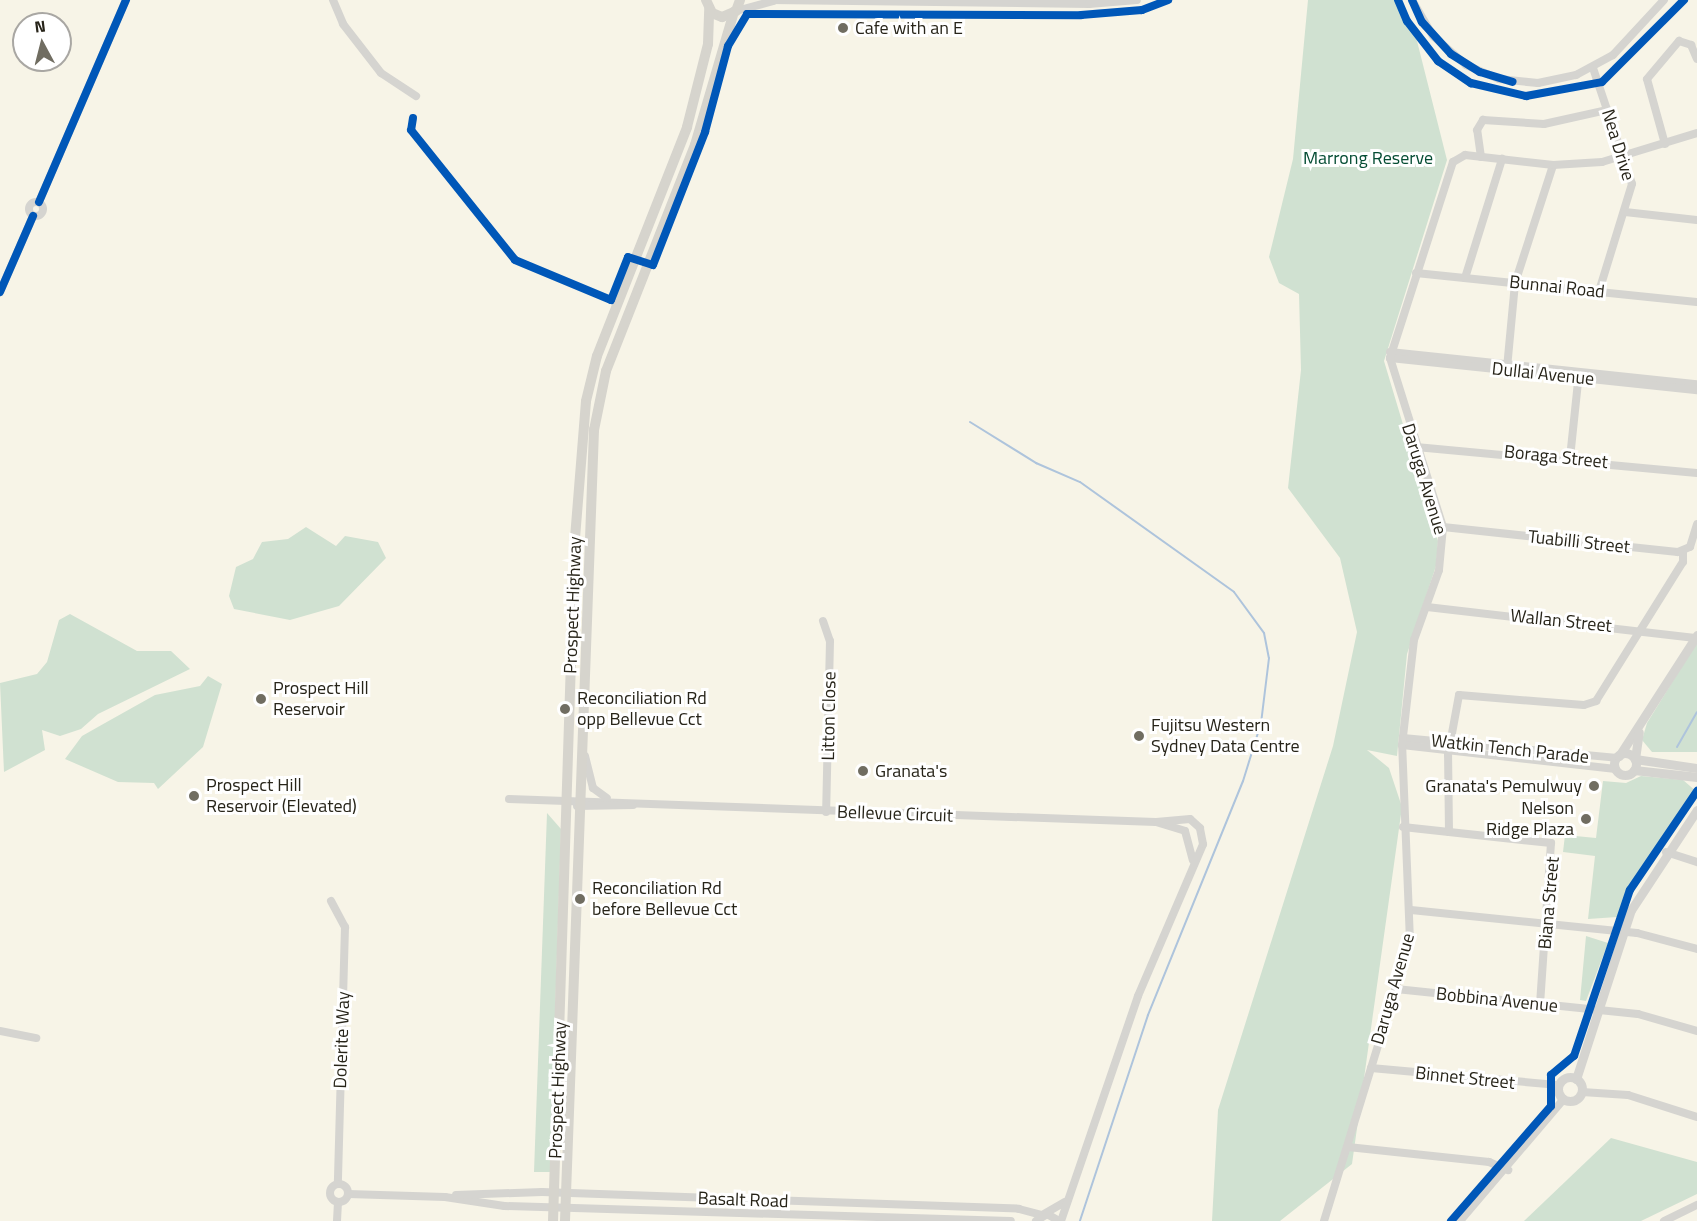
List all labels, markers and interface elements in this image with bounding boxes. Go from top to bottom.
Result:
north arrow [12,12,72,72]
text: N [33,14,47,39]
place label: Cafe with an E [855,17,963,39]
marker: Cafe with an E [836,21,850,35]
street label: Nea Drive [1597,107,1639,183]
park label: Marrong Reserve [1303,147,1433,169]
street label: Bunnai Road [1508,271,1606,303]
street label: Dullai Avenue [1491,358,1595,390]
street label: Daruga Avenue [1397,421,1451,537]
street label: Boraga Street [1503,441,1609,473]
street label: Tuabilli Street [1527,526,1631,558]
street label: Prospect Highway [560,536,586,674]
street label: Wallan Street [1509,605,1613,637]
street label: Litton Close [817,671,841,761]
place label: Prospect Hill Reservoir [273,678,369,720]
place label: Reconciliation Rd opp Bellevue Cct [577,688,707,730]
marker: Prospect Hill Reservoir [254,692,268,706]
marker: Reconciliation Rd opp Bellevue Cct [558,702,572,716]
place label: Fujitsu Western Sydney Data Centre [1151,715,1300,758]
marker: Fujitsu Western Sydney Data Centre [1132,729,1146,743]
street label: Watkin Tench Parade [1430,730,1590,768]
place label: Granata's [875,760,947,782]
marker: Granata's [856,764,870,778]
place label: Prospect Hill Reservoir (Elevated) [206,775,357,818]
place label: Granata's Pemulwuy [1425,775,1582,797]
marker: Granata's Pemulwuy [1587,779,1601,793]
marker: Prospect Hill Reservoir (Elevated) [187,789,201,803]
place label: Nelson Ridge Plaza [1486,798,1574,840]
street label: Bellevue Circuit [837,801,953,827]
marker: Nelson Ridge Plaza [1579,812,1593,826]
street label: Biana Street [1534,856,1564,950]
place label: Reconciliation Rd before Bellevue Cct [592,878,737,920]
marker: Reconciliation Rd before Bellevue Cct [573,892,587,906]
street label: Daruga Avenue [1367,931,1419,1047]
street label: Bobbina Avenue [1435,983,1559,1017]
street label: Dolerite Way [330,991,354,1089]
street label: Prospect Highway [545,1021,571,1159]
street label: Binnet Street [1414,1062,1516,1094]
street label: Basalt Road [697,1188,789,1212]

